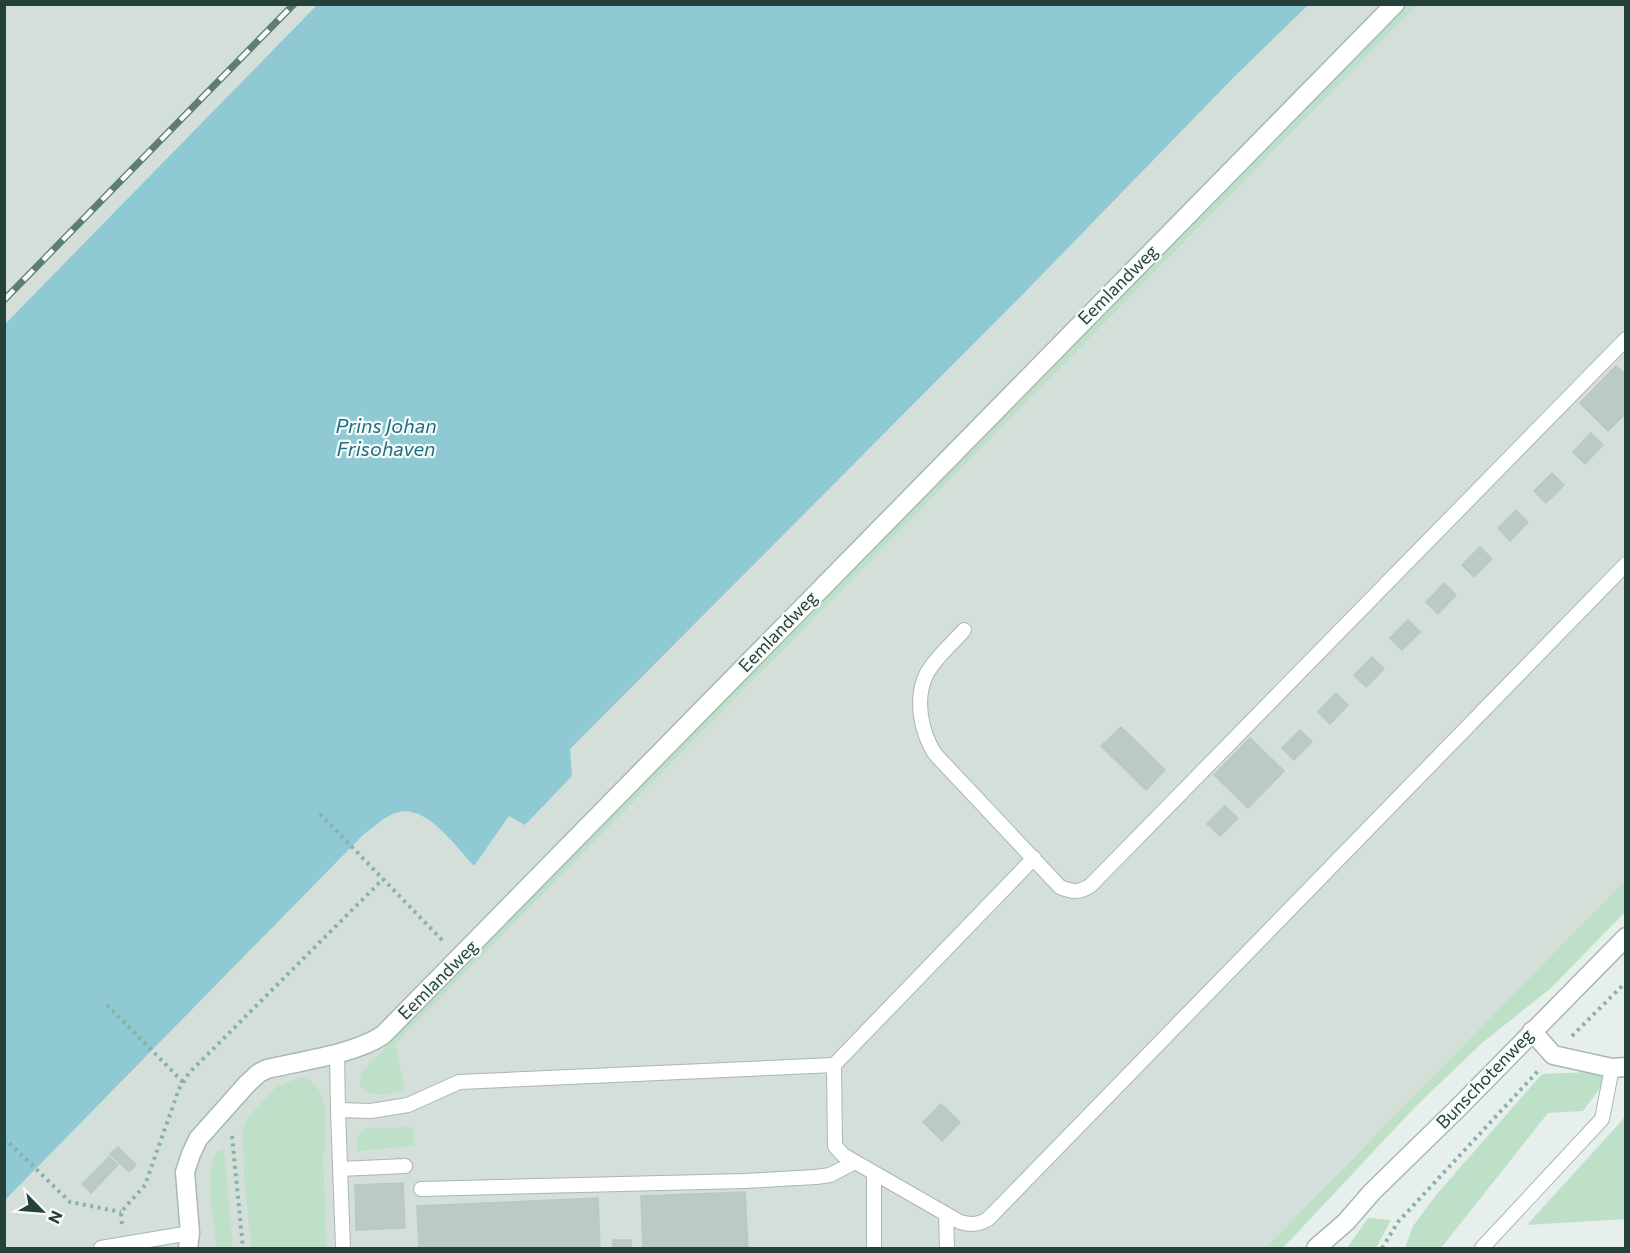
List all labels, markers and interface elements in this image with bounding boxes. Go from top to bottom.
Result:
street label: Eemlandweg [1073,240,1162,329]
water label: Prins Johan Frisohaven [335,413,437,460]
street label: Eemlandweg [733,586,821,676]
street label: Eemlandweg [393,935,482,1024]
street label: Bunschotenweg [1431,1024,1538,1133]
north arrow [12,1181,72,1241]
text: N [45,1208,67,1227]

